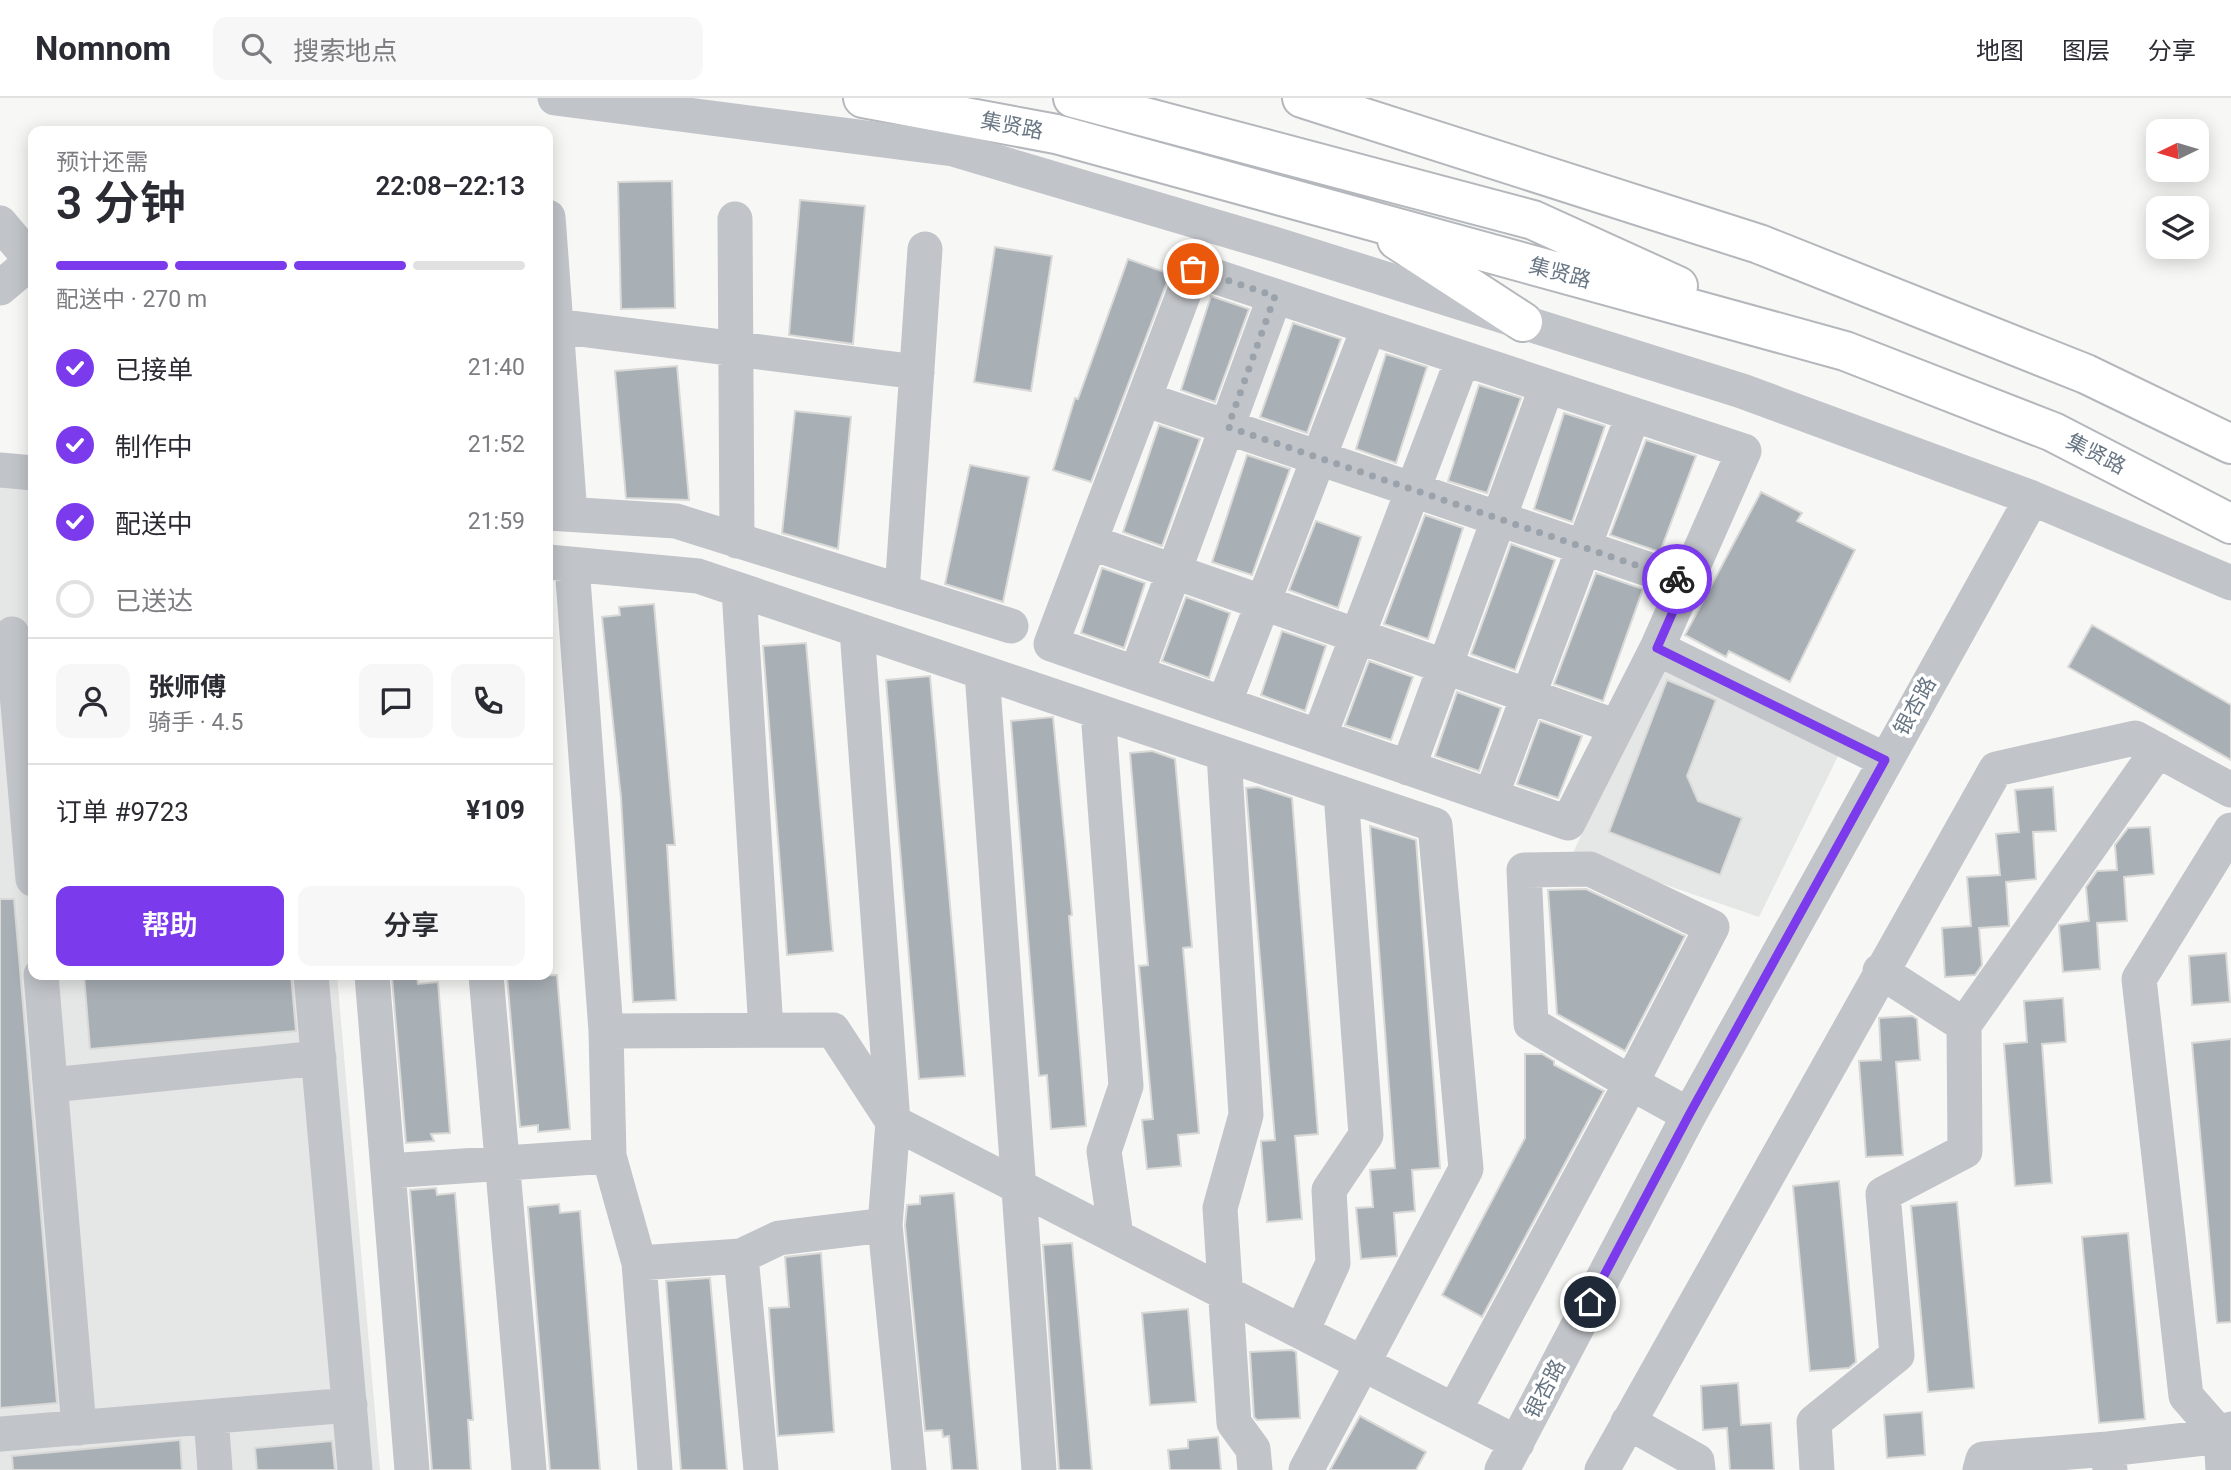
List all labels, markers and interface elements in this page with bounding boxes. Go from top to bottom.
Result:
search box [213,17,703,80]
text: Nomnom [35,29,171,68]
icon: search [237,29,275,67]
text: 搜索地点 [293,36,397,66]
text: 地图 [1976,37,2024,65]
text: 图层 [2062,37,2110,65]
text: 分享 [2148,37,2196,65]
street label: 集贤路 [979,108,1045,144]
north arrow [2146,119,2208,182]
map controls [2146,119,2209,259]
text: 预计还需 [56,149,148,176]
text: 22:08–22:13 [375,171,525,201]
text: 3 分钟 [56,176,186,230]
button: layers [2146,196,2209,259]
pin [1163,239,1223,299]
icon: bag [1174,250,1212,288]
street label: 集贤路 [1526,253,1594,293]
text: 配送中 · 270 m [56,286,207,313]
icon: check [56,349,94,387]
text: 21:40 [468,354,525,381]
text: 已接单 [115,355,193,385]
icon: check [56,426,94,464]
street label: 集贤路 [2062,429,2130,479]
text: 21:52 [468,431,525,458]
text: 制作中 [115,432,193,462]
icon: check [56,503,94,541]
text: 21:59 [468,508,525,535]
text: 配送中 [115,509,193,539]
courier [1642,544,1712,614]
icon: bike [1658,560,1696,598]
text: 已送达 [115,586,193,616]
button: person [56,664,130,738]
button: chat [359,664,433,738]
button: phone [451,664,525,738]
text: 张师傅 [148,672,226,702]
street label: 银杏路 [1889,673,1941,739]
text: 骑手 · 4.5 [148,709,243,736]
text: ¥109 [466,795,525,825]
text: 订单 #9723 [56,797,189,827]
button: 帮助 [56,886,284,966]
button: 分享 [298,886,525,966]
pin [1560,1272,1620,1332]
icon: home [1571,1283,1609,1321]
street label: 银杏路 [1520,1356,1570,1422]

